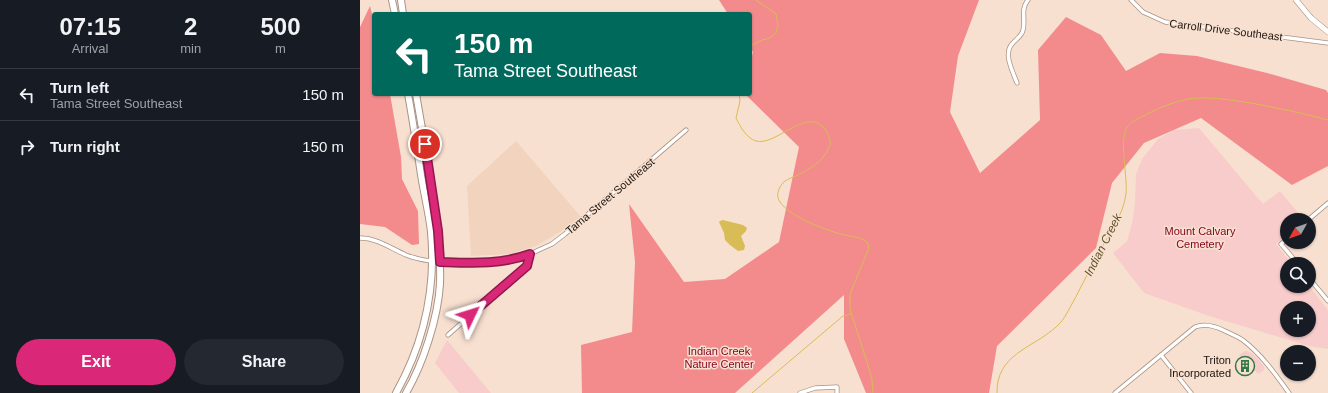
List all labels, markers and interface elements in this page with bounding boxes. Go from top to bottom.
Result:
text: 07:15 [59,13,121,40]
text: 2 [184,13,197,40]
text: 500 [261,13,301,40]
street label: Carroll Drive Southeast [1169,17,1283,43]
icon: left [388,28,440,80]
text: 150 m [454,28,533,59]
text: Arrival [72,41,109,56]
text: min [180,41,201,56]
text: m [275,41,286,56]
text: Tama Street Southeast [454,61,637,81]
text: Turn left [50,79,109,96]
icon: left [16,84,38,106]
text: 150 m [302,86,344,103]
text: Tama Street Southeast [50,96,182,111]
pin [408,127,442,161]
icon: arrive [414,133,436,155]
icon: right [16,136,38,158]
text: Turn right [50,138,120,155]
text: 150 m [302,138,344,155]
street label: Tama Street Southeast [563,155,657,237]
water label: Indian Creek [1081,211,1125,278]
north arrow [1280,213,1316,249]
map controls [1280,213,1316,381]
park label: Mount Calvary Cemetery [1165,225,1236,250]
button: search [1280,257,1316,293]
position arrow [449,294,491,336]
button: + [1280,301,1316,337]
button: Exit [16,339,176,385]
button: Share [184,339,344,385]
park label: Indian Creek Nature Center [684,345,754,370]
button: − [1280,345,1316,381]
place label: Triton Incorporated [1169,354,1231,379]
building icon: Triton Incorporated [1234,355,1256,377]

